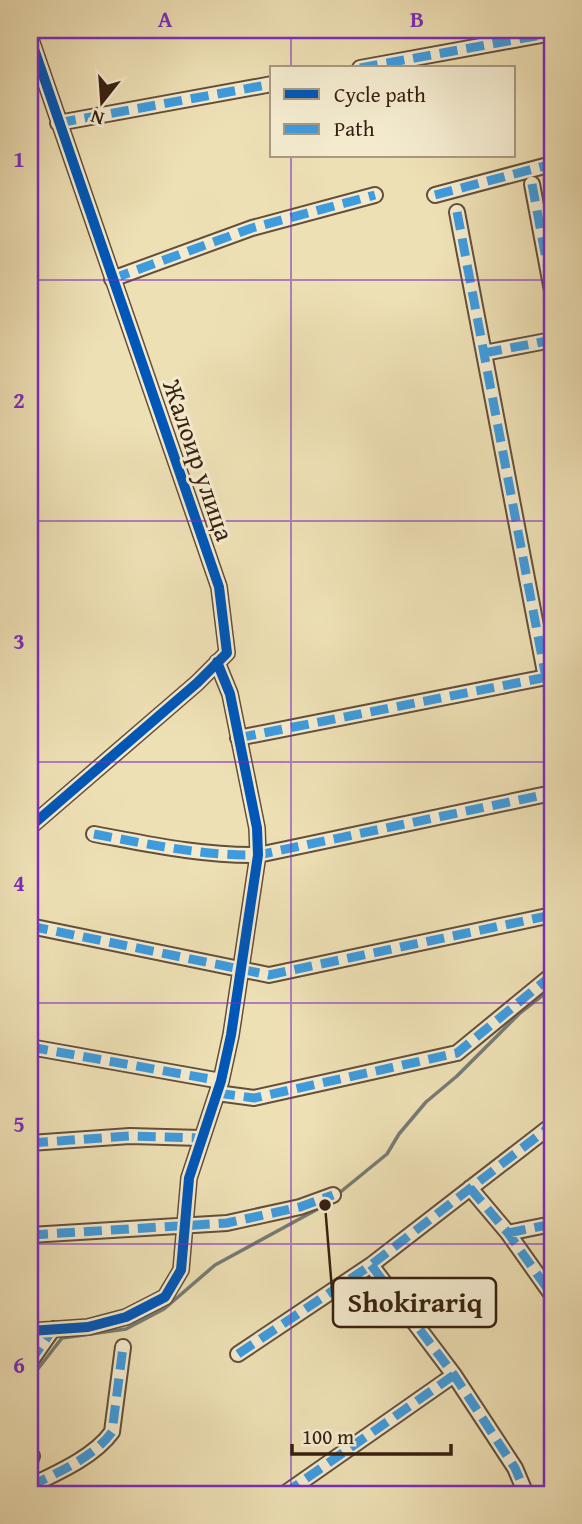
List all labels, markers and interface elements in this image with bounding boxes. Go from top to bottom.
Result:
text: A [158,2,173,35]
text: B [410,2,424,35]
north arrow [66,66,136,136]
legend [270,66,516,158]
text: Cycle path [334,79,426,110]
text: N [87,103,107,134]
text: Path [334,113,375,144]
text: 1 [13,142,25,175]
street label: Жалоир улица [153,373,245,547]
text: 2 [13,383,25,416]
text: 3 [13,624,25,657]
text: 4 [13,866,25,899]
text: 5 [13,1107,25,1140]
callout: Shokirariq [333,1278,496,1327]
text: Shokirariq [348,1281,483,1322]
text: 6 [13,1348,25,1381]
scale bar [292,1412,451,1456]
text: 100 m [302,1421,354,1452]

